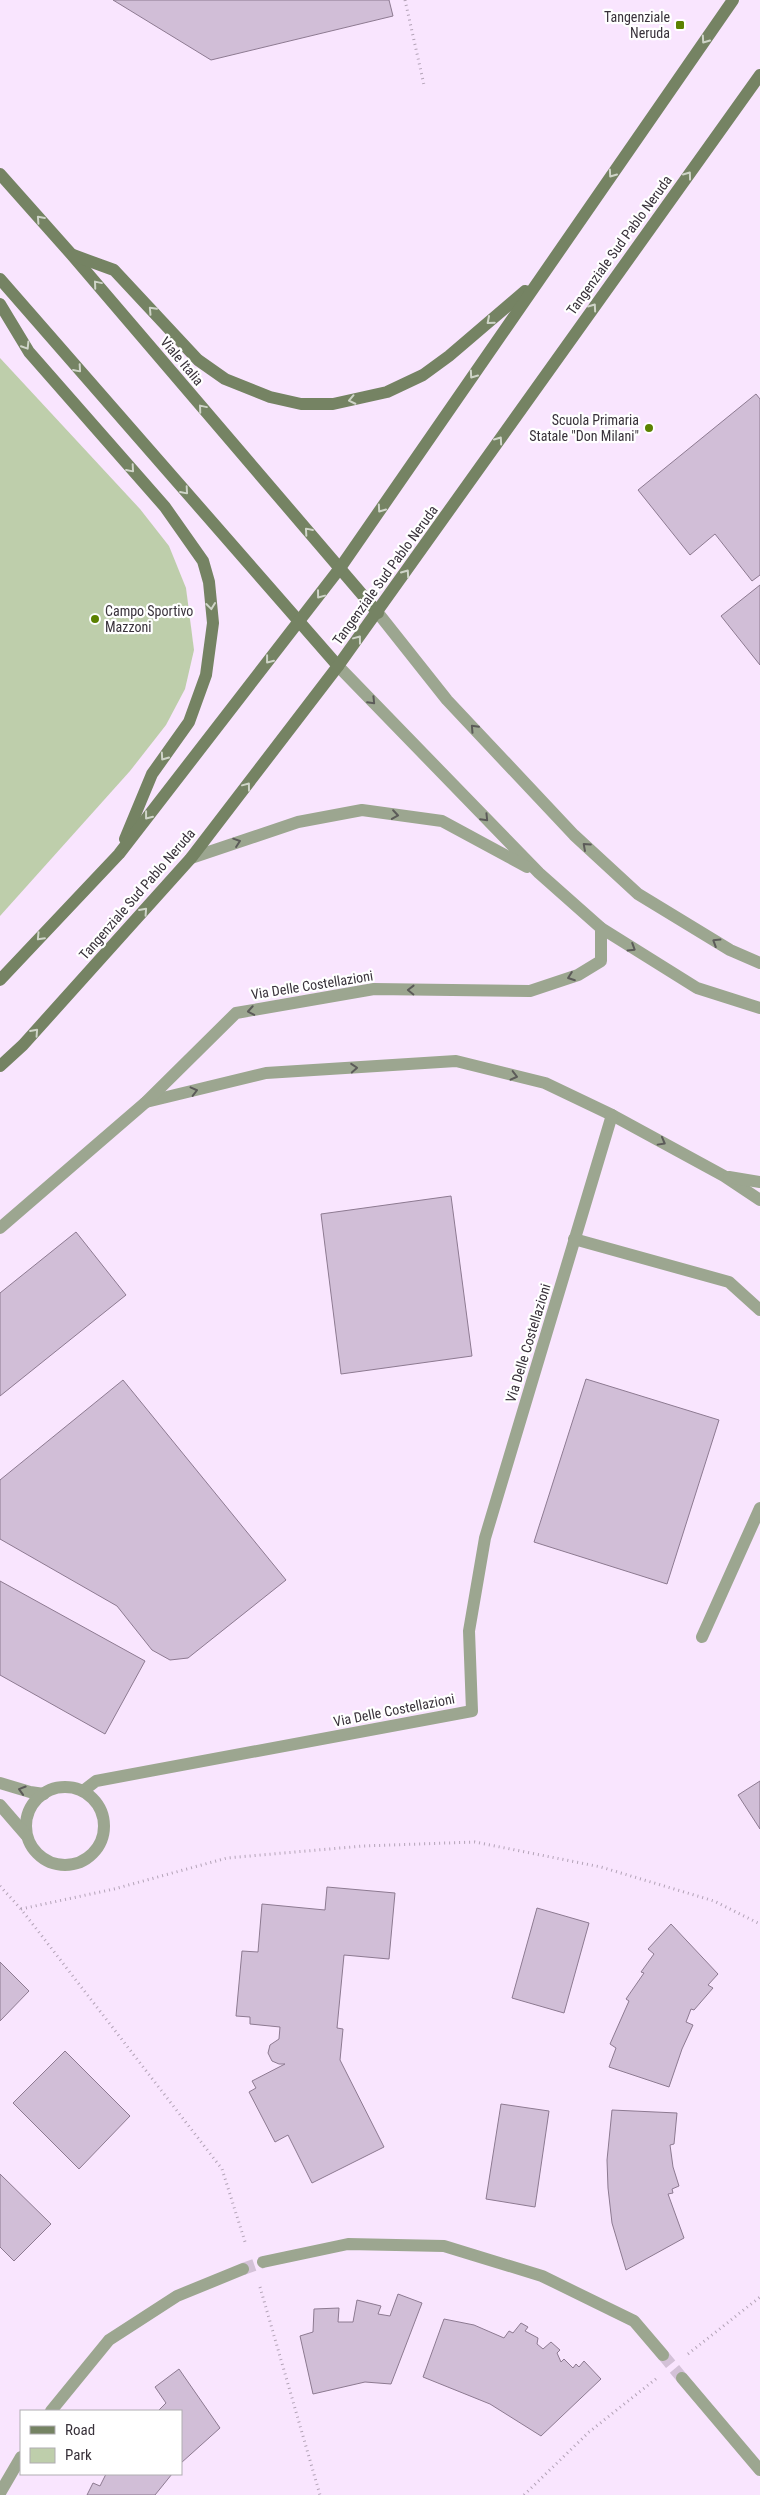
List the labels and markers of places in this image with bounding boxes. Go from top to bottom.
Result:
place label: Tangenziale Neruda [604,9,670,41]
marker: Tangenziale Neruda [674,19,686,31]
place label: Scuola Primaria Statale "Don Milani" [529,412,639,444]
marker: Scuola Primaria Statale "Don Milani" [643,422,655,434]
place label: Campo Sportivo Mazzoni [105,603,193,635]
marker: Campo Sportivo Mazzoni [89,613,101,625]

